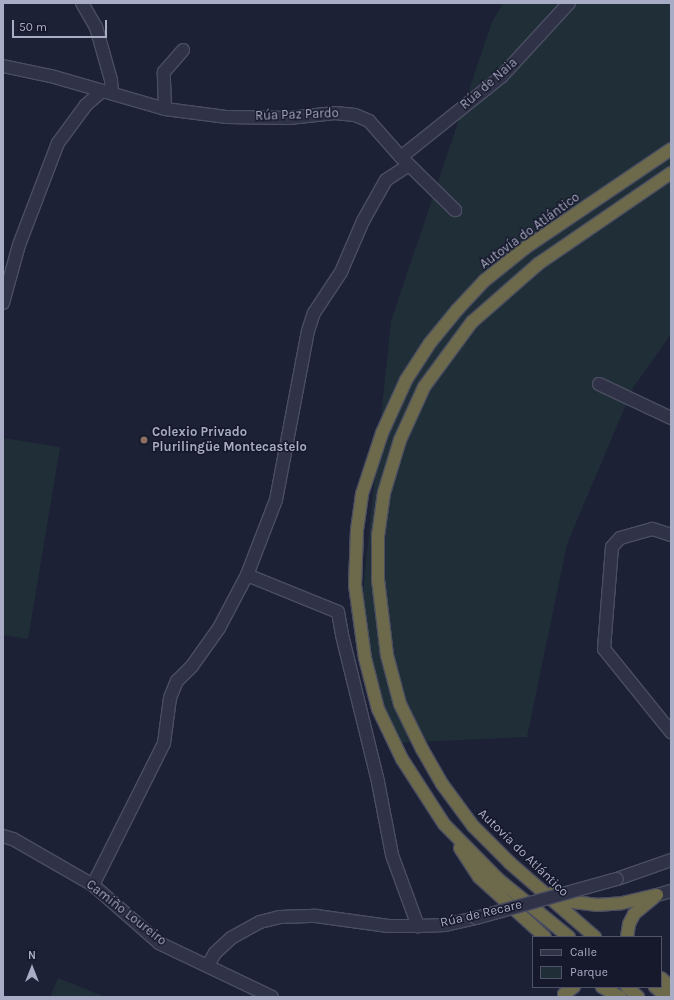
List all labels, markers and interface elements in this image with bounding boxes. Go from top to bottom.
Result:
scale bar [14,12,109,38]
text: 50 m [19,20,47,34]
street label: Rúa de Naia [457,55,521,113]
street label: Rúa Paz Pardo [255,106,339,124]
street label: Autovía do Atlántico [477,190,583,272]
place label: Colexio Privado Plurilingüe Montecastelo [152,425,307,456]
marker: Colexio Privado Plurilingüe Montecastelo [139,435,149,445]
street label: Autovía do Atlántico [475,806,571,900]
street label: Camiño Loureiro [83,877,169,949]
street label: Rúa de Recare [439,897,523,931]
legend [532,936,662,988]
text: Calle [570,945,597,959]
north arrow [12,948,52,988]
text: N [28,949,36,962]
text: Parque [570,965,608,979]

